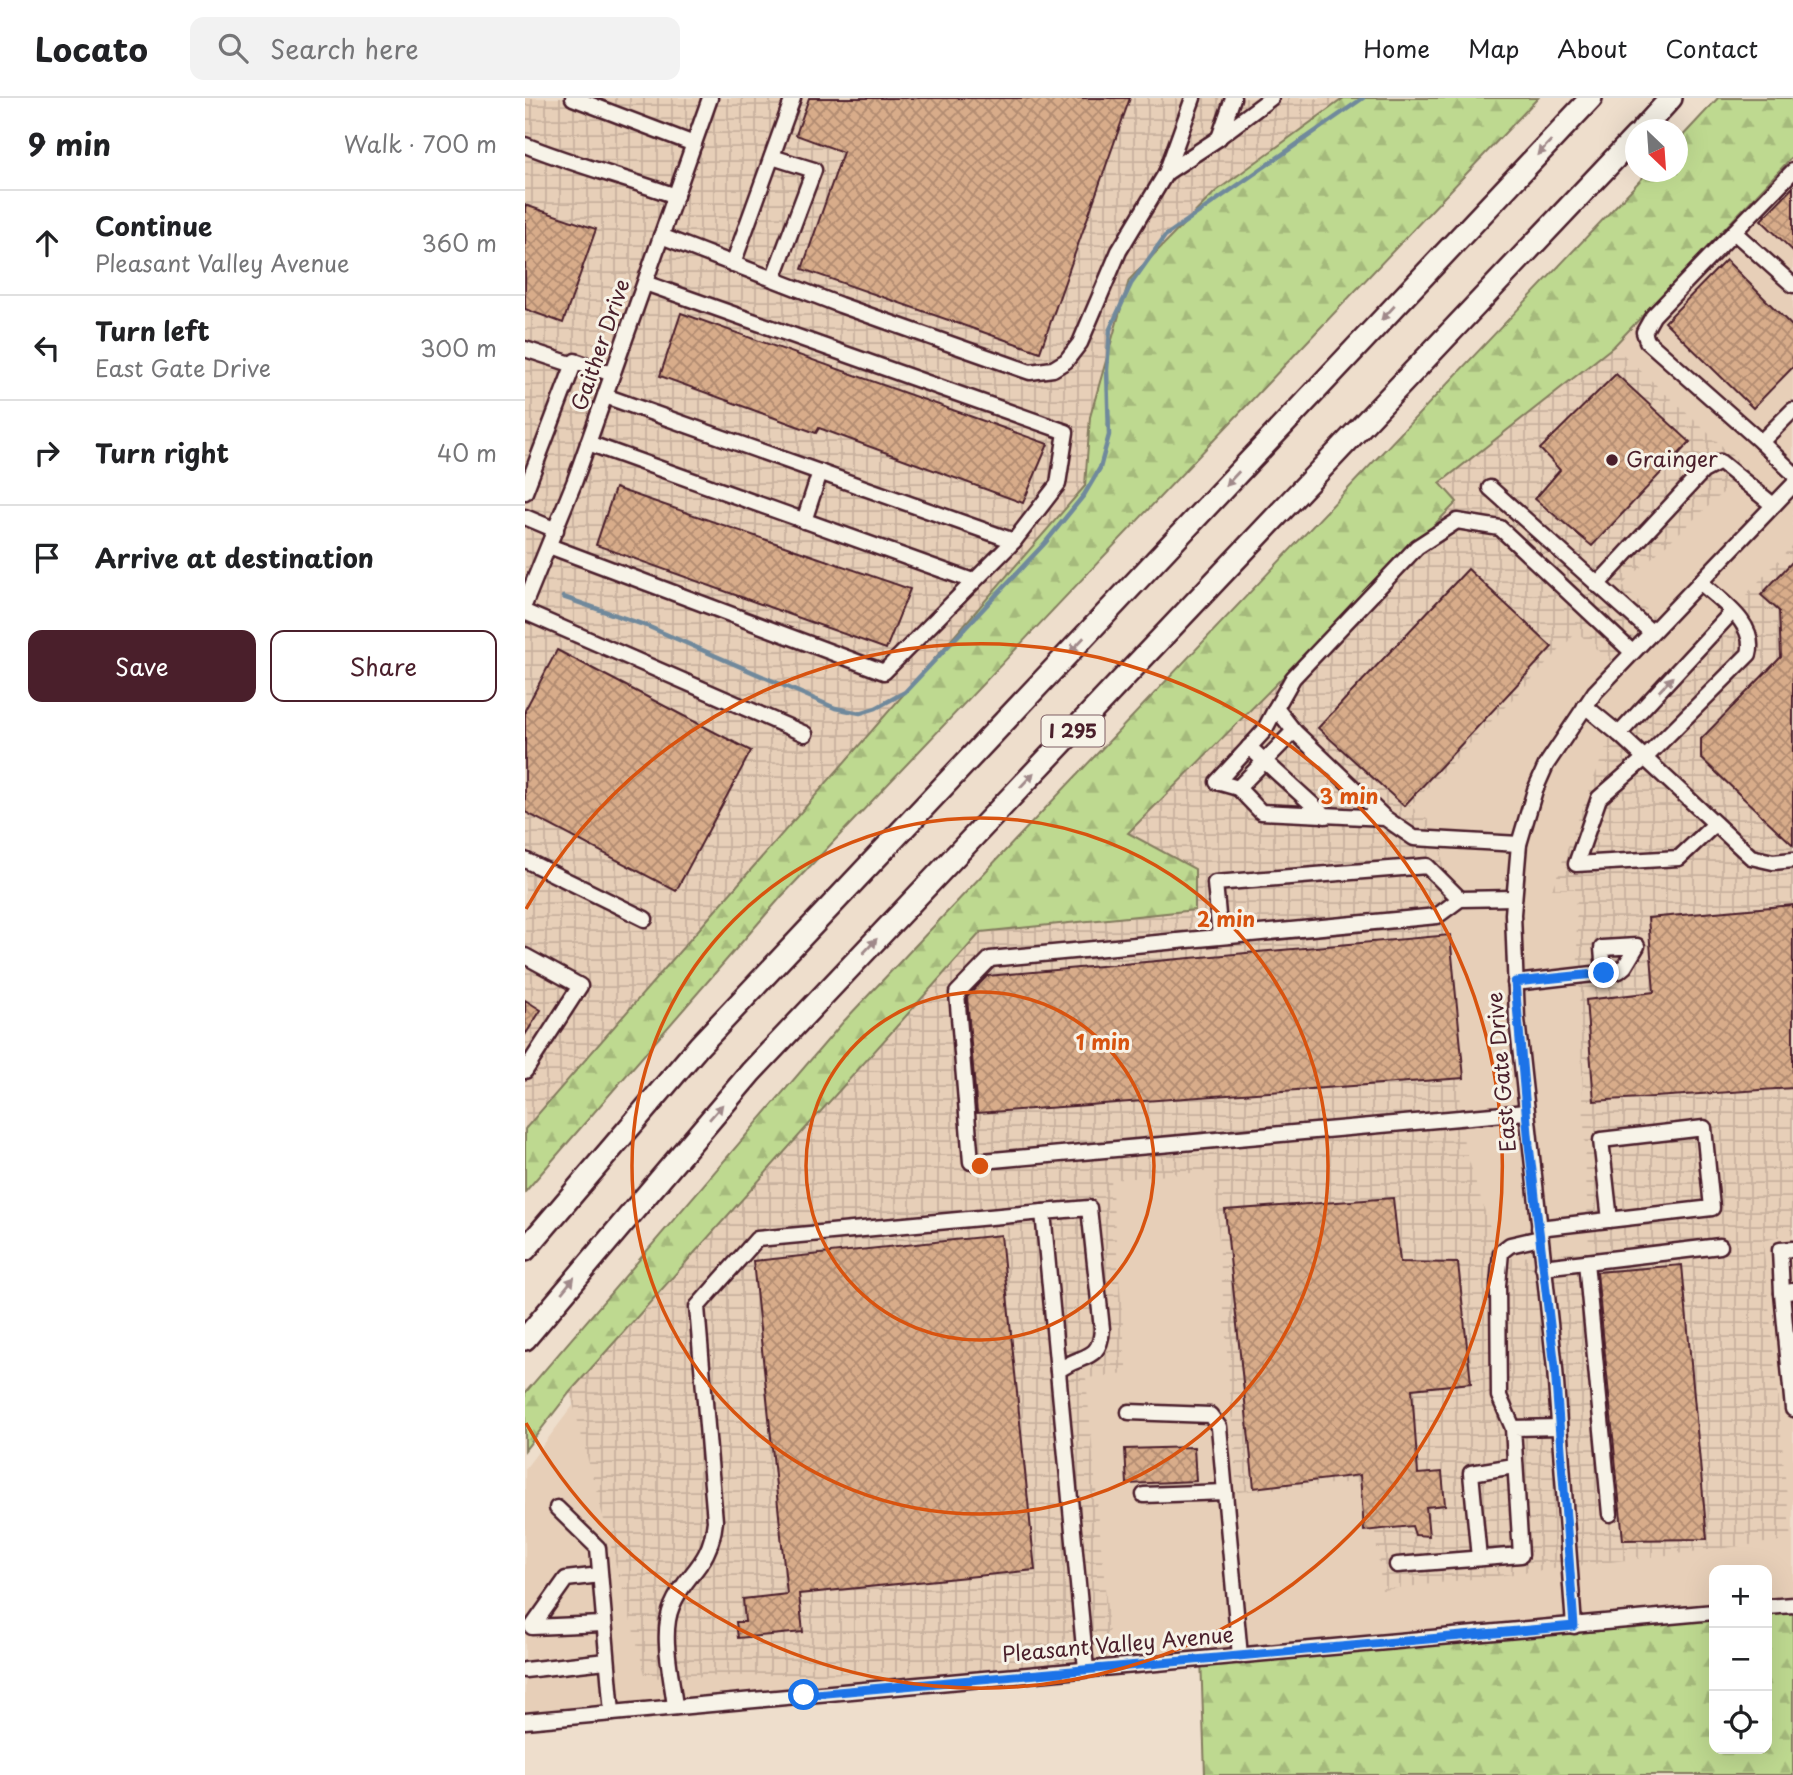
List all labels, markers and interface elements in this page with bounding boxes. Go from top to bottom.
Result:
search box [190,17,680,80]
text: Locato [35,23,148,73]
icon: search [214,29,252,67]
text: Search here [270,29,419,68]
text: Home [1363,30,1430,66]
text: Map [1468,30,1519,66]
text: About [1557,30,1627,66]
text: Contact [1665,30,1758,66]
north arrow [1625,119,1688,182]
text: 9 min [28,121,111,166]
text: Walk · 700 m [344,126,497,161]
one-way arrow [1537,139,1553,156]
text: Continue [95,206,212,245]
icon: ahead [28,224,66,262]
text: 360 m [422,225,497,260]
text: Pleasant Valley Avenue [95,245,350,280]
street label: Gaither Drive [562,274,637,415]
one-way arrow [1381,304,1397,321]
text: Turn left [95,311,210,350]
icon: left [28,329,66,367]
text: 300 m [420,330,497,365]
text: East Gate Drive [95,350,271,385]
text: Turn right [95,433,229,472]
icon: right [28,434,66,472]
text: 40 m [437,435,497,470]
place label: Grainger [1626,442,1718,474]
marker: Grainger [1604,452,1620,468]
one-way arrow [1225,470,1241,487]
text: Arrive at destination [95,538,374,577]
icon: arrive [28,539,66,577]
button: Save [28,630,256,702]
button: Share [270,630,497,702]
one-way arrow [1069,636,1085,653]
one-way arrow [1657,676,1673,693]
road number: I 295 [1041,716,1105,746]
one-way arrow [1018,772,1035,789]
text: 3 min [1319,779,1379,811]
text: 2 min [1197,902,1255,934]
one-way arrow [862,938,878,955]
route end [1588,957,1619,988]
street label: East Gate Drive [1477,991,1523,1154]
text: 1 min [1076,1025,1130,1057]
one-way arrow [707,1104,723,1121]
centre of rings [968,1154,992,1178]
one-way arrow [560,1277,575,1294]
map controls [1709,1565,1772,1754]
button: + [1709,1565,1772,1628]
street label: Pleasant Valley Avenue [1001,1617,1235,1669]
button: − [1709,1628,1772,1691]
route start [788,1679,819,1710]
button: locate [1709,1691,1772,1754]

